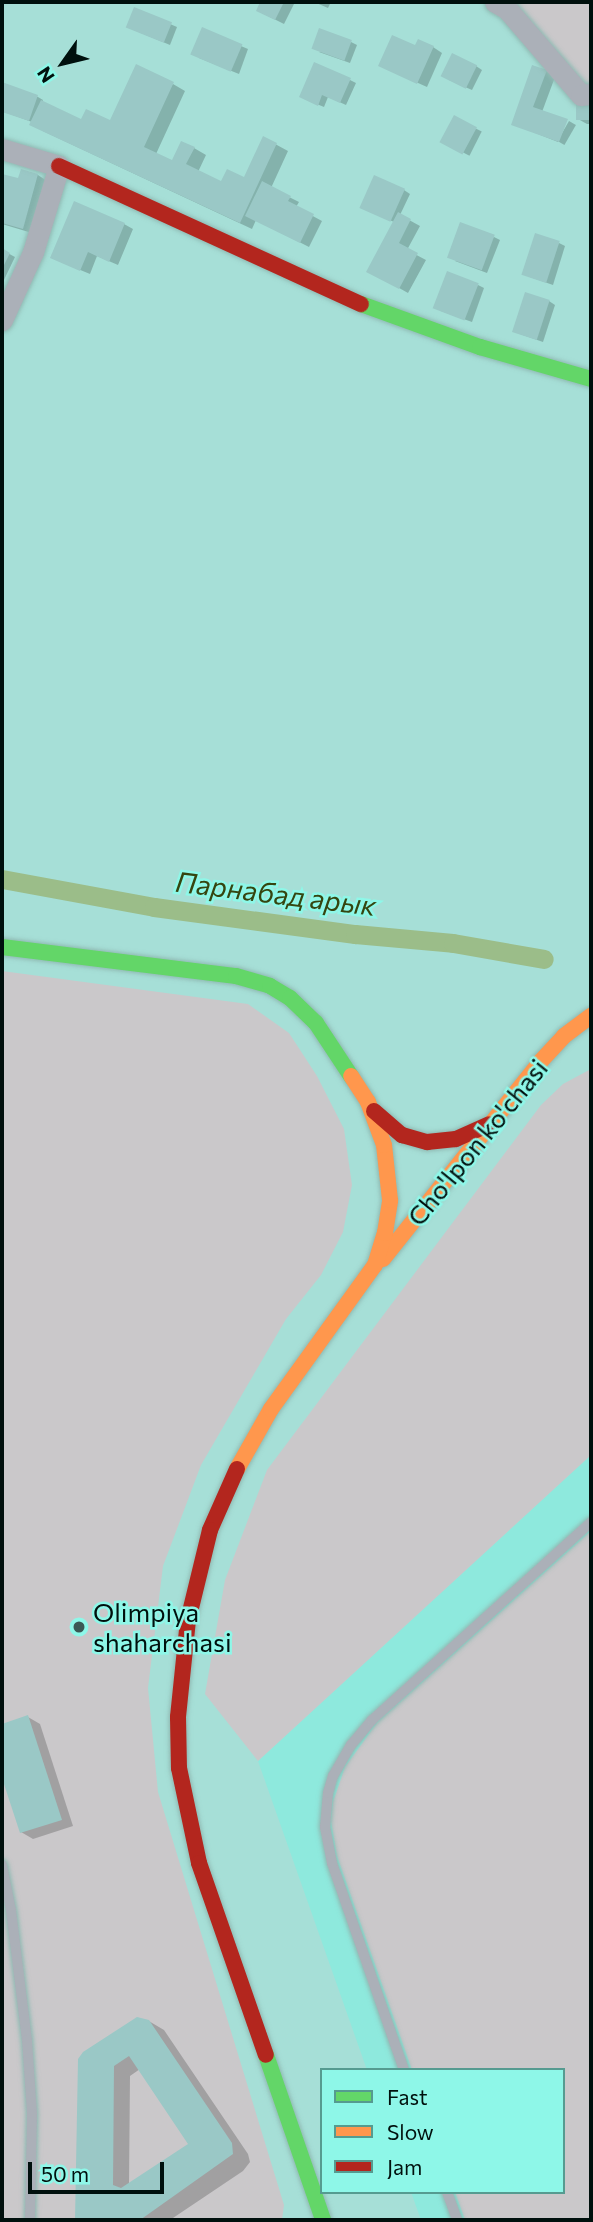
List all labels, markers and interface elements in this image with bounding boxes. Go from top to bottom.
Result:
north arrow [28,28,98,98]
text: N [32,63,59,87]
water label: Парнабад арык [174,864,378,922]
street label: Cho'lpon ko'chasi [400,1053,554,1231]
place label: Olimpiya shaharchasi [93,1596,232,1658]
marker: Olimpiya shaharchasi [71,1619,87,1635]
legend [320,2068,565,2194]
text: Fast [387,2084,428,2109]
text: Slow [387,2119,434,2144]
scale bar [32,2148,168,2192]
text: Jam [387,2154,422,2179]
text: 50 m [41,2161,89,2186]

